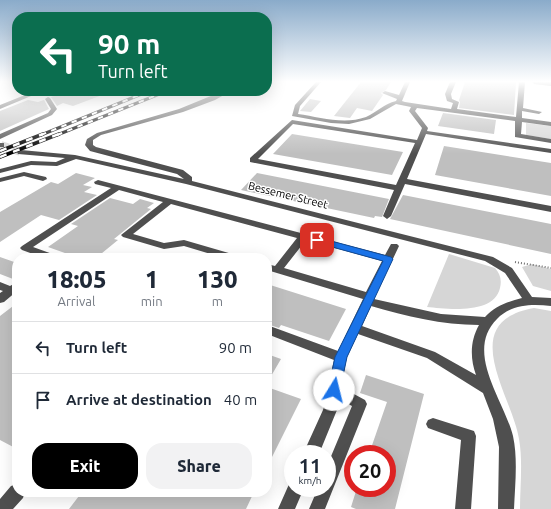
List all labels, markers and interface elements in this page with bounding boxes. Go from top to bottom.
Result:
icon: left [32,28,84,80]
text: 90 m [98,28,160,59]
text: Turn left [98,61,168,81]
street label: Bessemer Street [247,179,330,211]
pin [300,223,334,257]
icon: arrive [306,229,328,251]
text: 18:05 [46,266,106,293]
text: 1 [145,266,158,293]
text: 130 [197,266,238,293]
text: Arrival [57,294,95,308]
text: min [141,294,163,308]
text: m [212,294,223,308]
icon: left [32,337,54,359]
text: Turn left [66,339,127,356]
text: 90 m [219,339,252,356]
position arrow [313,369,355,411]
icon: arrive [32,389,54,411]
text: Arrive at destination [66,391,212,408]
text: 40 m [224,391,257,408]
button: Exit [32,443,138,489]
button: Share [146,443,252,489]
speed limit sign: 20 [344,445,396,497]
text: 11 [299,454,321,477]
text: km/h [298,475,322,486]

